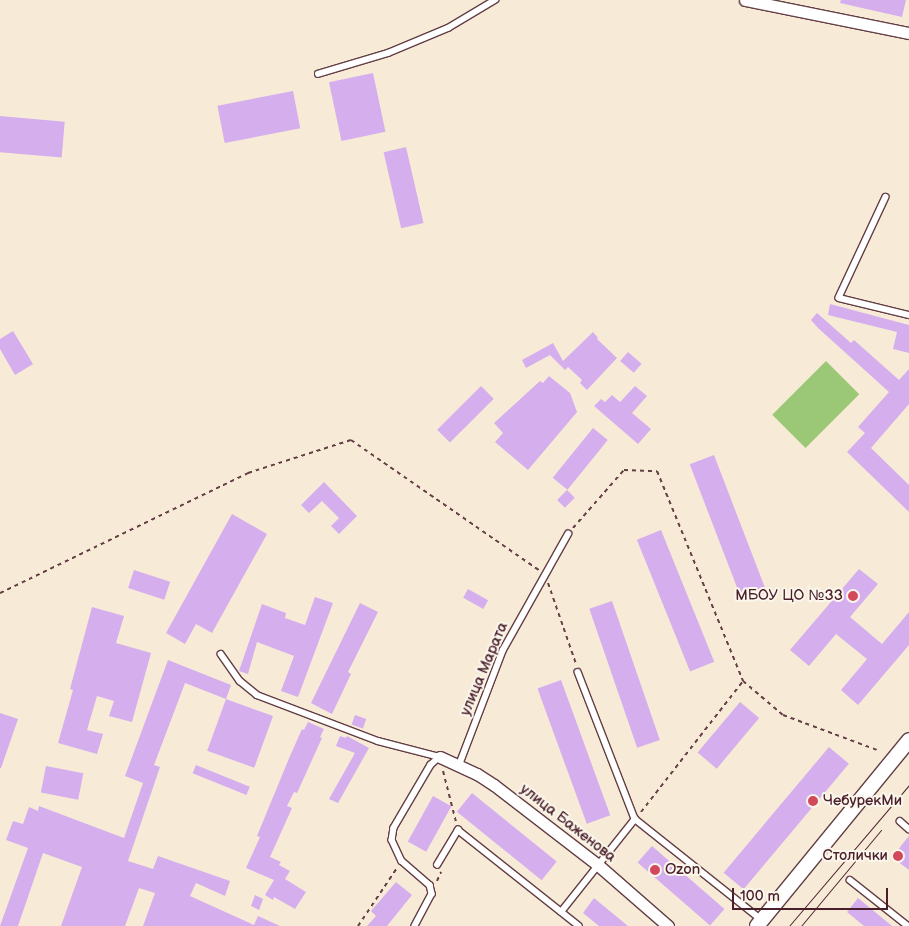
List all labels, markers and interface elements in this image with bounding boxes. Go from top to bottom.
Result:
place label: МБОУ ЦО №33 [735,587,843,605]
marker: МБОУ ЦО №33 [847,590,859,602]
street label: улица Марата [456,620,512,718]
street label: улица Баженова [517,780,619,866]
place label: ЧебурекМи [823,792,902,810]
marker: ЧебурекМи [807,795,819,807]
place label: Столички [822,847,888,865]
marker: Столички [892,850,904,862]
place label: Ozon [665,861,700,879]
marker: Ozon [649,864,661,876]
scale bar [734,878,890,910]
text: 100 m [740,887,780,906]

